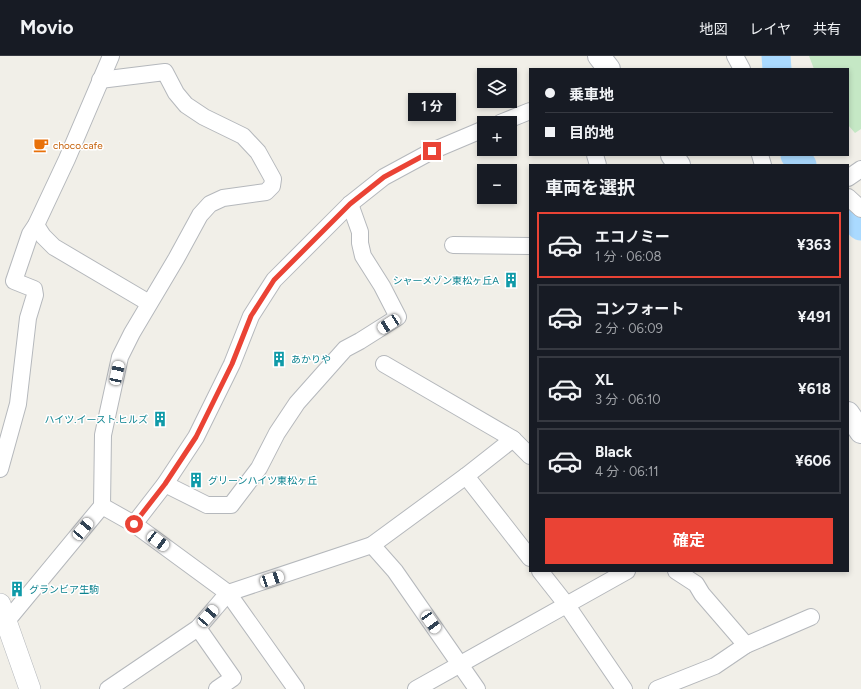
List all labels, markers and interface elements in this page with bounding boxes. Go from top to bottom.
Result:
text: Movio [20,16,74,39]
text: 地図 [699,21,727,38]
text: レイヤ [749,21,791,38]
text: 共有 [813,21,841,38]
map controls [477,68,517,204]
button: layers [477,68,517,108]
text: 乗車地 [569,86,614,104]
callout: 1 分 [408,93,456,121]
text: 1 分 [421,99,443,114]
button: + [477,116,517,156]
text: 目的地 [569,124,614,142]
cafe icon: choco.cafe [32,136,50,154]
place label: choco.cafe [53,139,103,152]
route end [423,142,441,160]
button: − [477,164,517,204]
text: 車両を選択 [545,177,635,199]
icon: car [547,227,583,263]
text: エコノミー [595,228,670,246]
text: ¥363 [797,236,831,254]
text: 1 分 · 06:08 [595,249,662,264]
building icon: シャーメゾン東松ヶ丘A [502,271,520,289]
place label: シャーメゾン東松ヶ丘A [393,274,499,287]
icon: car [547,299,583,335]
text: コンフォート [595,300,685,318]
text: ¥491 [798,308,831,326]
car [376,312,402,336]
text: 2 分 · 06:09 [595,321,663,336]
building icon: あかりや [270,350,288,368]
place label: あかりや [291,353,331,366]
car [109,360,125,386]
icon: car [547,371,583,407]
text: XL [595,371,613,389]
text: ¥618 [798,380,831,398]
text: 3 分 · 06:10 [595,392,661,407]
building icon: ハイツ.イースト.ヒルズ [151,410,169,428]
place label: ハイツ.イースト.ヒルズ [45,413,148,426]
icon: car [547,443,583,479]
text: Black [595,443,632,461]
text: ¥606 [795,452,831,470]
text: 4 分 · 06:11 [595,464,659,479]
building icon: グリーンハイツ東松ヶ丘 [187,471,205,489]
place label: グリーンハイツ東松ヶ丘 [208,474,317,487]
route start [125,515,143,533]
car [71,516,95,542]
button: 確定 [545,518,833,564]
car [145,529,171,553]
car [259,570,285,588]
building icon: グランビア生駒 [8,580,26,598]
place label: グランビア生駒 [29,583,99,596]
car [196,603,220,629]
car [419,609,443,635]

